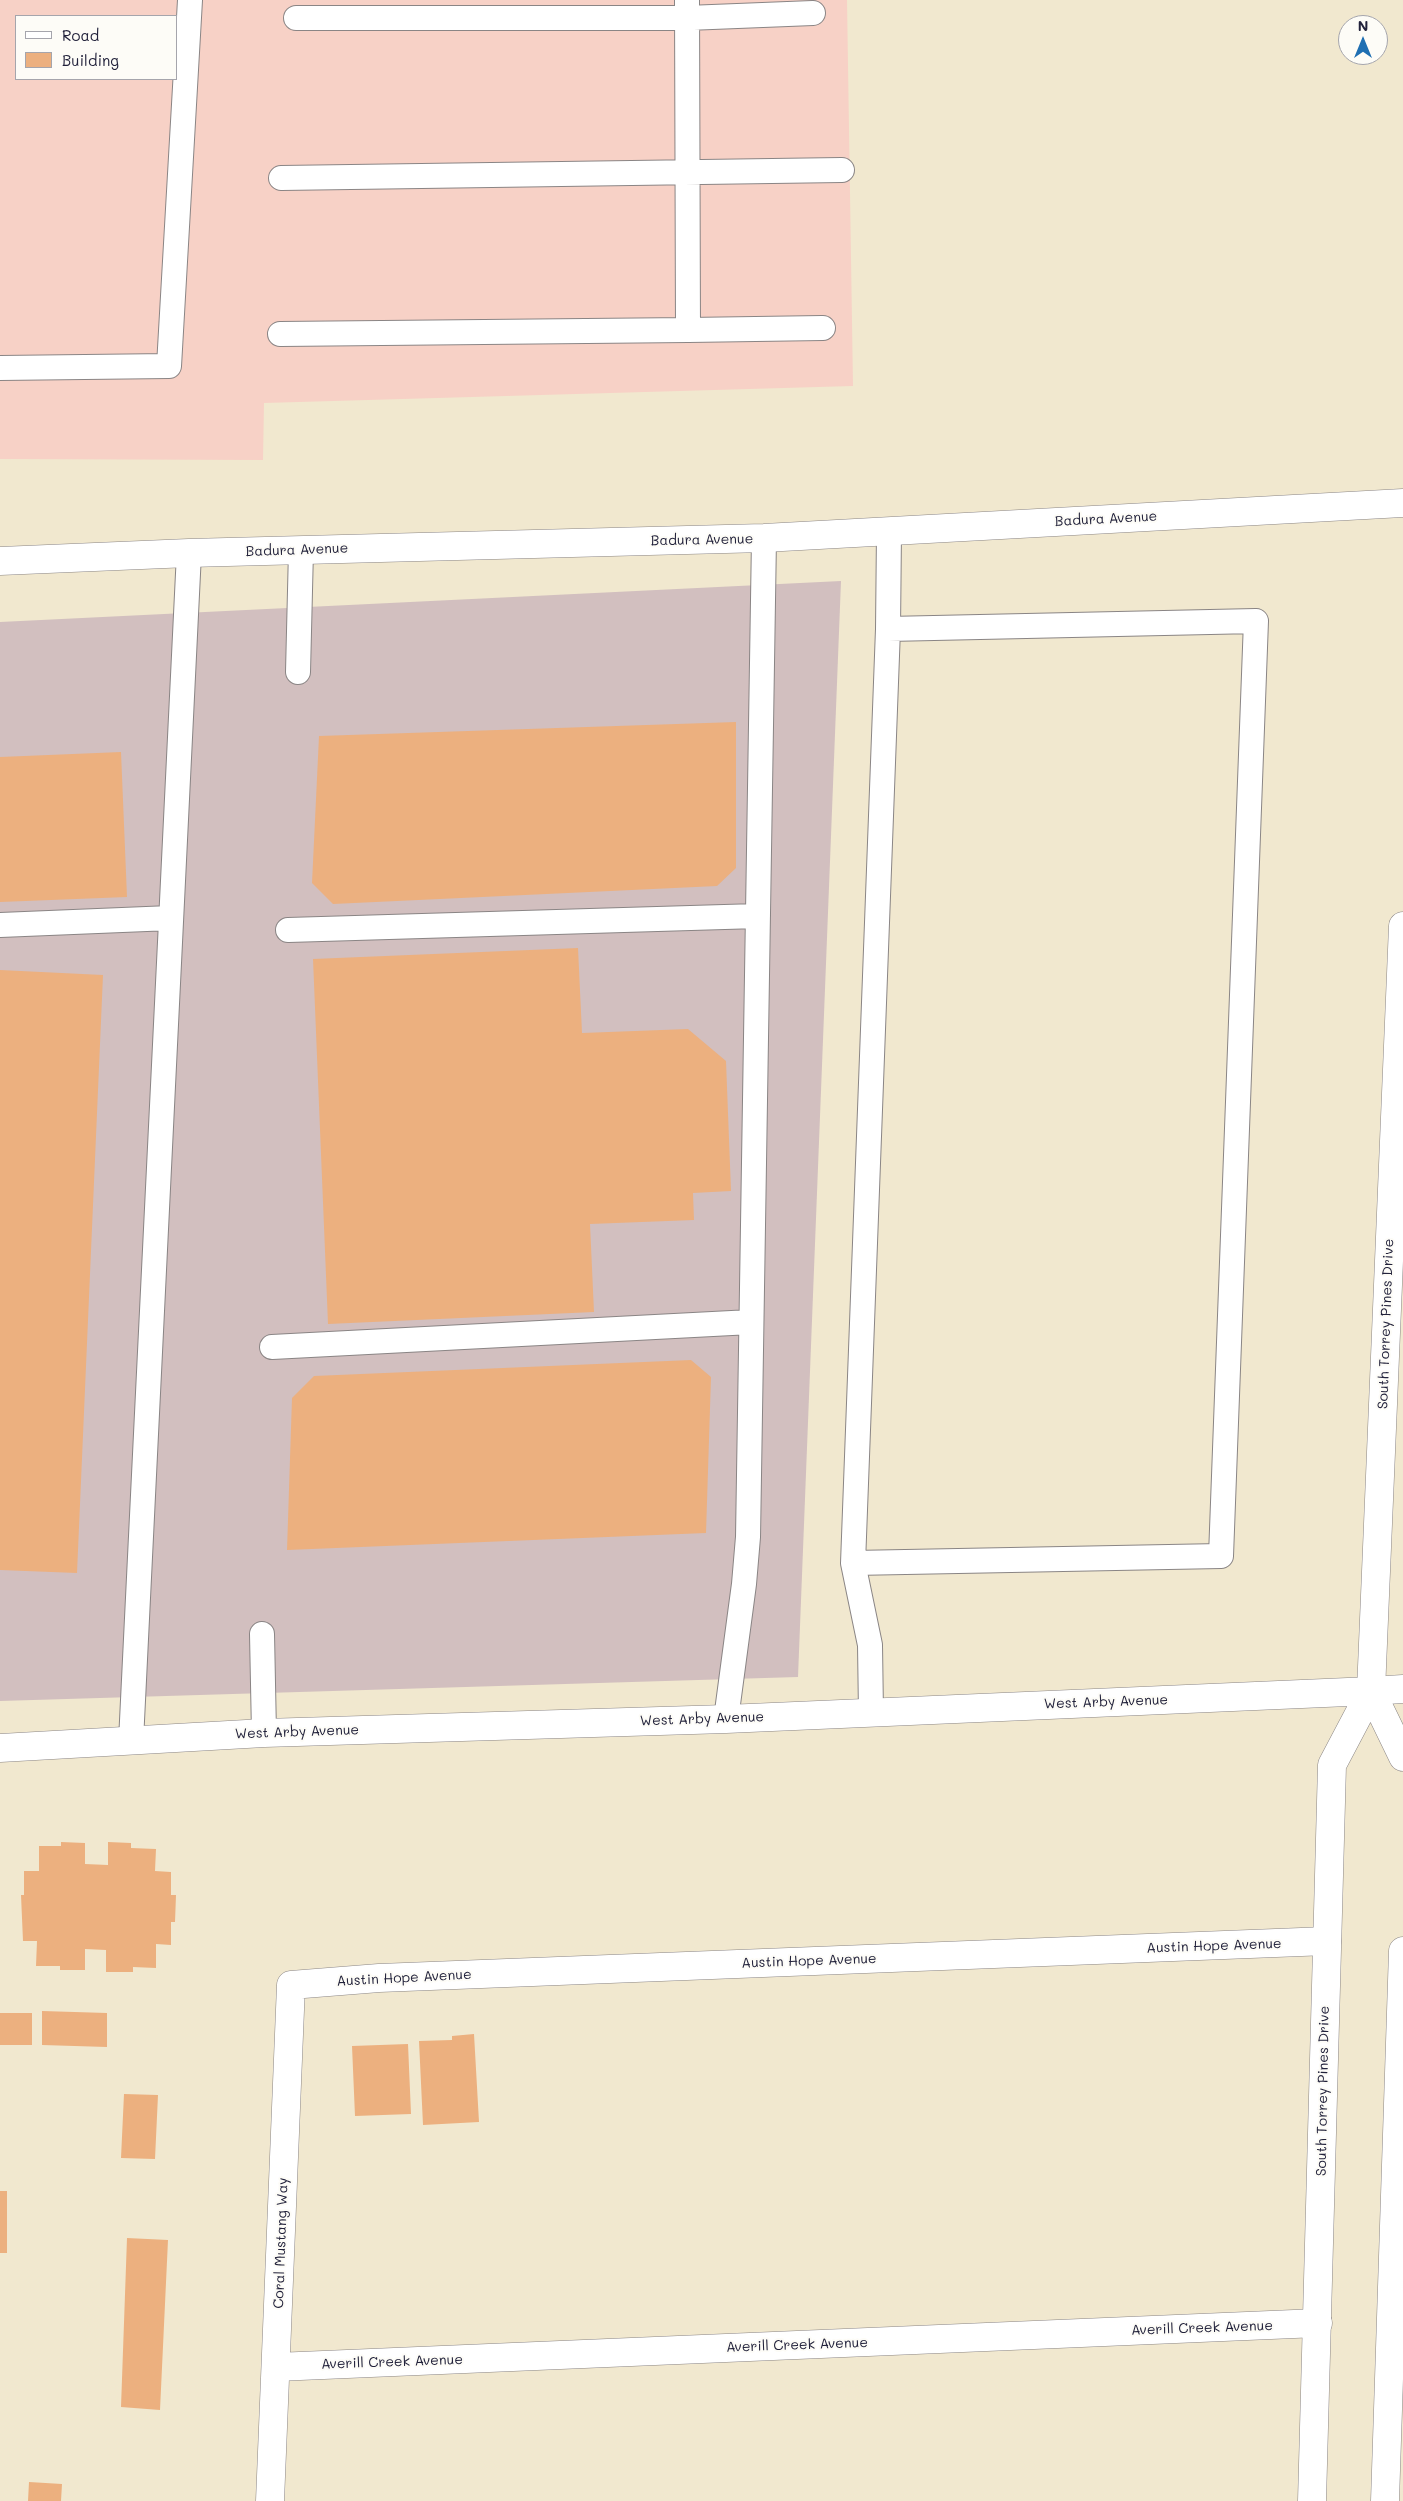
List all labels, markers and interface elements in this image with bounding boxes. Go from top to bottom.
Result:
legend [15,15,178,80]
north arrow [1338,15,1388,65]
text: N [1358,16,1368,35]
text: Road [62,25,99,45]
text: Building [62,50,119,70]
street label: Badura Avenue [1054,508,1158,530]
street label: Badura Avenue [651,531,753,549]
street label: Badura Avenue [245,540,349,560]
street label: South Torrey Pines Drive [1375,1238,1397,1410]
street label: West Arby Avenue [1044,1691,1168,1713]
street label: West Arby Avenue [640,1708,764,1730]
street label: West Arby Avenue [235,1721,359,1743]
street label: Austin Hope Avenue [1146,1935,1282,1957]
street label: Austin Hope Avenue [741,1950,877,1972]
street label: Austin Hope Avenue [336,1966,472,1990]
street label: South Torrey Pines Drive [1313,2006,1333,2176]
street label: Coral Mustang Way [270,2177,292,2309]
street label: Averill Creek Avenue [1131,2317,1273,2339]
street label: Averill Creek Avenue [726,2334,868,2356]
street label: Averill Creek Avenue [321,2351,463,2373]

